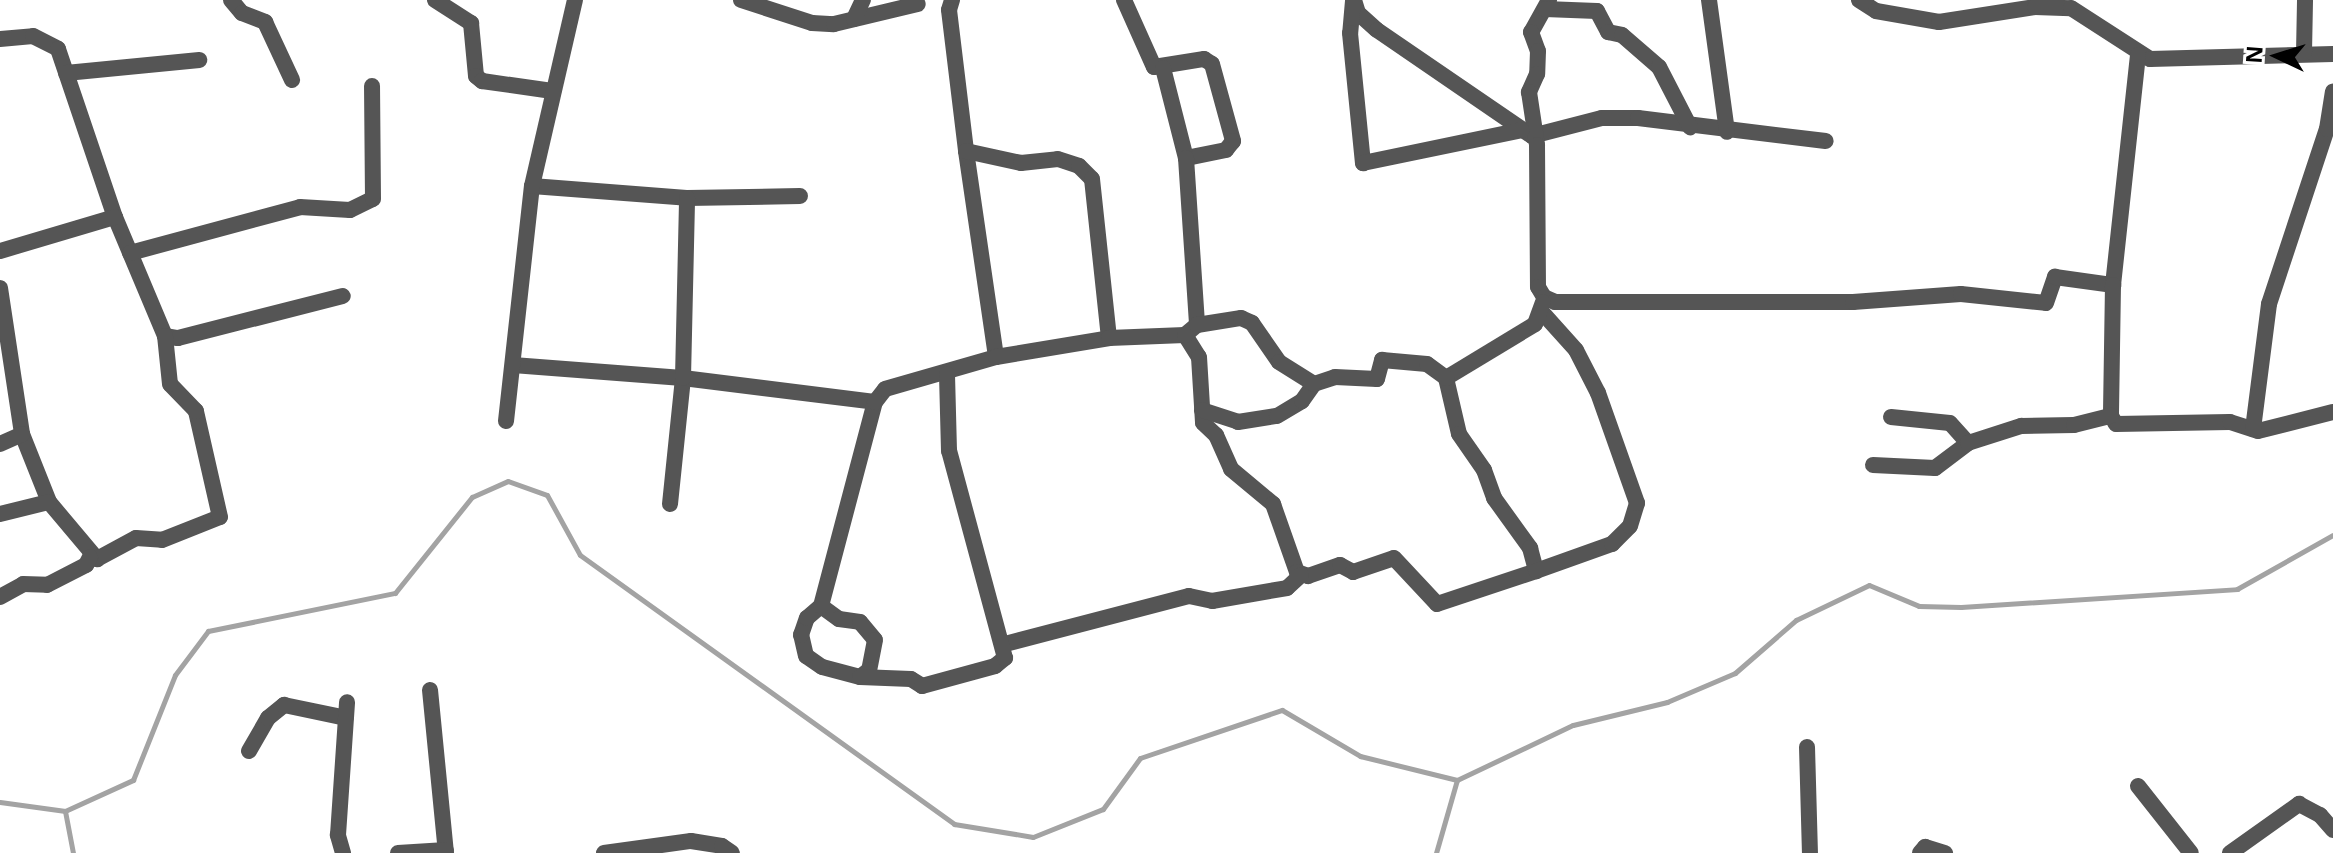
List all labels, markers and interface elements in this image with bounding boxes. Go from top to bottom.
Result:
north arrow [2237,16,2317,96]
text: N [2237,44,2269,64]

